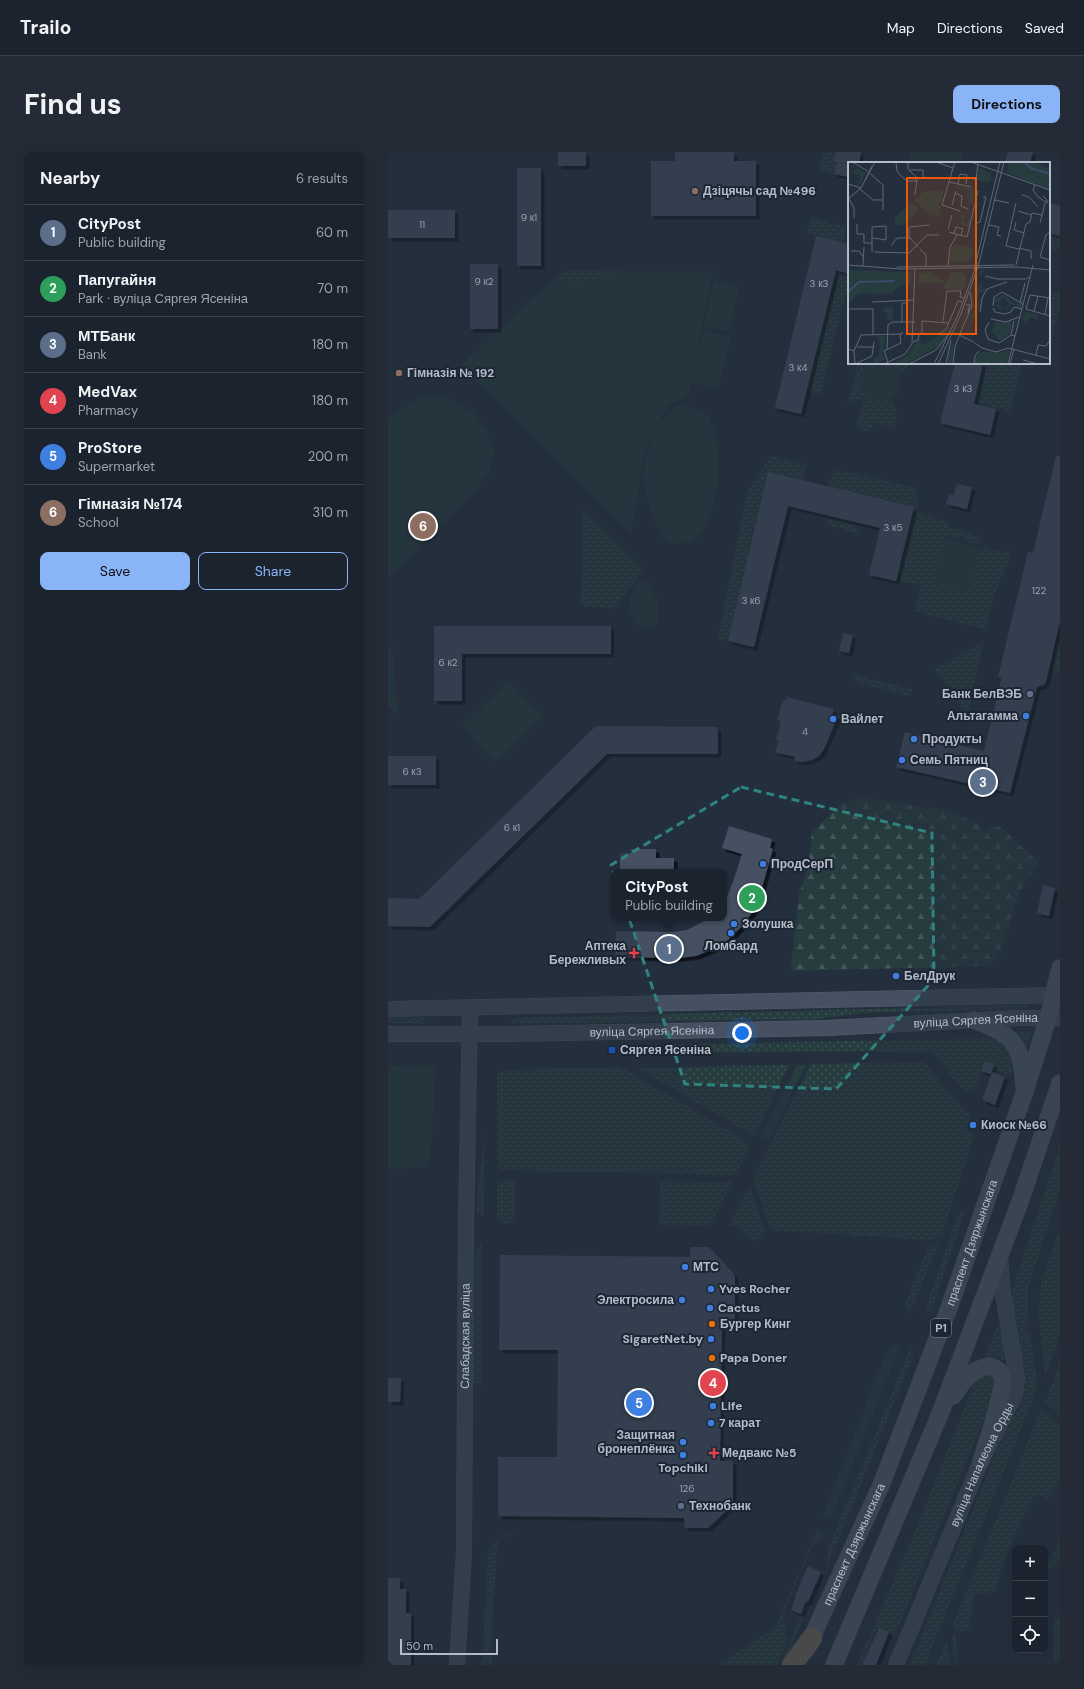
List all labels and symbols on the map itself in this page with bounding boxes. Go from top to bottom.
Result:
inset map [848,162,1050,364]
place label: Дзіцячы сад №496 [703,183,816,199]
marker: Дзіцячы сад №496 [690,186,700,196]
house number: 9 к1 [521,211,537,224]
house number: 11 [419,218,425,231]
house number: 9 к2 [474,275,494,288]
house number: 3 к3 [810,277,829,290]
house number: 3 к4 [788,361,808,374]
place label: Гімназія № 192 [407,365,494,381]
marker: Гімназія № 192 [394,368,404,378]
house number: 3 к3 [954,382,973,395]
pin: 6 [410,511,436,541]
house number: 3 к5 [883,521,903,534]
house number: 122 [1032,584,1047,597]
house number: 3 к6 [741,594,761,607]
house number: 6 к2 [438,656,458,669]
place label: Банк БелВЭБ [942,686,1022,702]
marker: Банк БелВЭБ [1025,689,1035,699]
place label: Альтагамма [947,708,1018,724]
place label: Вайлет [841,711,884,727]
marker: Альтагамма [1021,711,1031,721]
marker: Вайлет [828,714,838,724]
house number: 4 [802,725,808,738]
place label: Продукты [922,731,982,747]
marker: Продукты [909,734,919,744]
place label: Семь Пятниц [910,752,988,768]
marker: Семь Пятниц [897,755,907,765]
house number: 6 к3 [402,765,422,778]
pin: 3 [970,767,996,797]
house number: 6 к1 [504,821,520,834]
place label: ПродСерП [771,856,833,872]
marker: ПродСерП [758,859,768,869]
pin: 2 [739,883,765,913]
place label: Золушка [742,916,794,932]
marker: Золушка [729,919,739,929]
marker: Ломбард [726,928,736,938]
pin: 1 [656,934,682,964]
place label: Аптека Бережливых [549,938,626,968]
place label: Ломбард [704,938,758,954]
marker: Аптека Бережливых [629,948,639,958]
place label: БелДрук [904,968,956,984]
marker: БелДрук [891,971,901,981]
street label: вуліца Сяргея Ясеніна [913,1010,1038,1031]
street label: вуліца Сяргея Ясеніна [589,1022,715,1040]
your location [732,1023,752,1043]
place label: Сяргея Ясеніна [620,1042,711,1058]
marker: Сяргея Ясеніна [607,1045,617,1055]
place label: Киоск №66 [981,1117,1047,1133]
marker: Киоск №66 [968,1120,978,1130]
street label: праспект Дзяржынскага [942,1177,1001,1308]
place label: МТС [693,1259,719,1275]
marker: МТС [680,1262,690,1272]
place label: Yves Rocher [719,1281,791,1297]
street label: Слабадская вуліца [457,1283,474,1389]
marker: Yves Rocher [706,1284,716,1294]
place label: Электросила [597,1292,674,1308]
marker: Электросила [677,1295,687,1305]
place label: Cactus [718,1300,760,1316]
marker: Cactus [705,1303,715,1313]
place label: Бургер Кинг [720,1316,791,1332]
marker: Бургер Кинг [707,1319,717,1329]
road number: Р1 [931,1319,951,1337]
place label: SigaretNet.by [622,1331,704,1347]
marker: SigaretNet.by [706,1334,716,1344]
place label: Papa Doner [720,1350,787,1366]
marker: Papa Doner [707,1353,717,1363]
pin: 4 [700,1368,726,1398]
pin: 5 [626,1388,652,1418]
place label: Life [721,1398,742,1414]
street label: вуліца Напалеона Орды [946,1400,1017,1529]
marker: Life [708,1401,718,1411]
place label: 7 карат [719,1415,761,1431]
marker: 7 карат [706,1418,716,1428]
place label: Защитная бронеплёнка [598,1427,675,1457]
marker: Защитная бронеплёнка [678,1437,688,1447]
place label: Медвакс №5 [722,1445,796,1461]
marker: Медвакс №5 [709,1448,719,1458]
marker: Topchiki [678,1450,688,1460]
place label: Topchiki [658,1460,708,1476]
street label: праспект Дзяржынскага [819,1480,889,1608]
house number: 126 [679,1482,695,1495]
place label: Технобанк [689,1498,752,1514]
marker: Технобанк [676,1501,686,1511]
scale bar [400,1637,498,1656]

